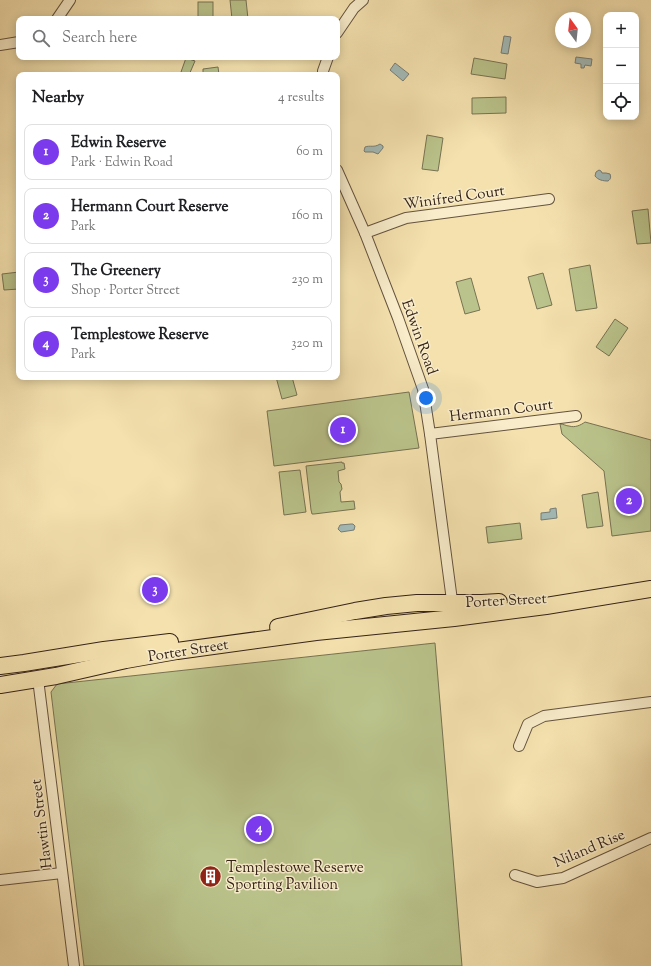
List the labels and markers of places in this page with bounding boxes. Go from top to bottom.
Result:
pin: 1 [330,415,356,445]
pin: 2 [616,486,642,516]
pin: 3 [142,575,168,605]
pin: 4 [246,814,272,844]
place label: Templestowe Reserve Sporting Pavilion [226,858,364,896]
building icon: Templestowe Reserve Sporting Pavilion [197,863,223,889]

